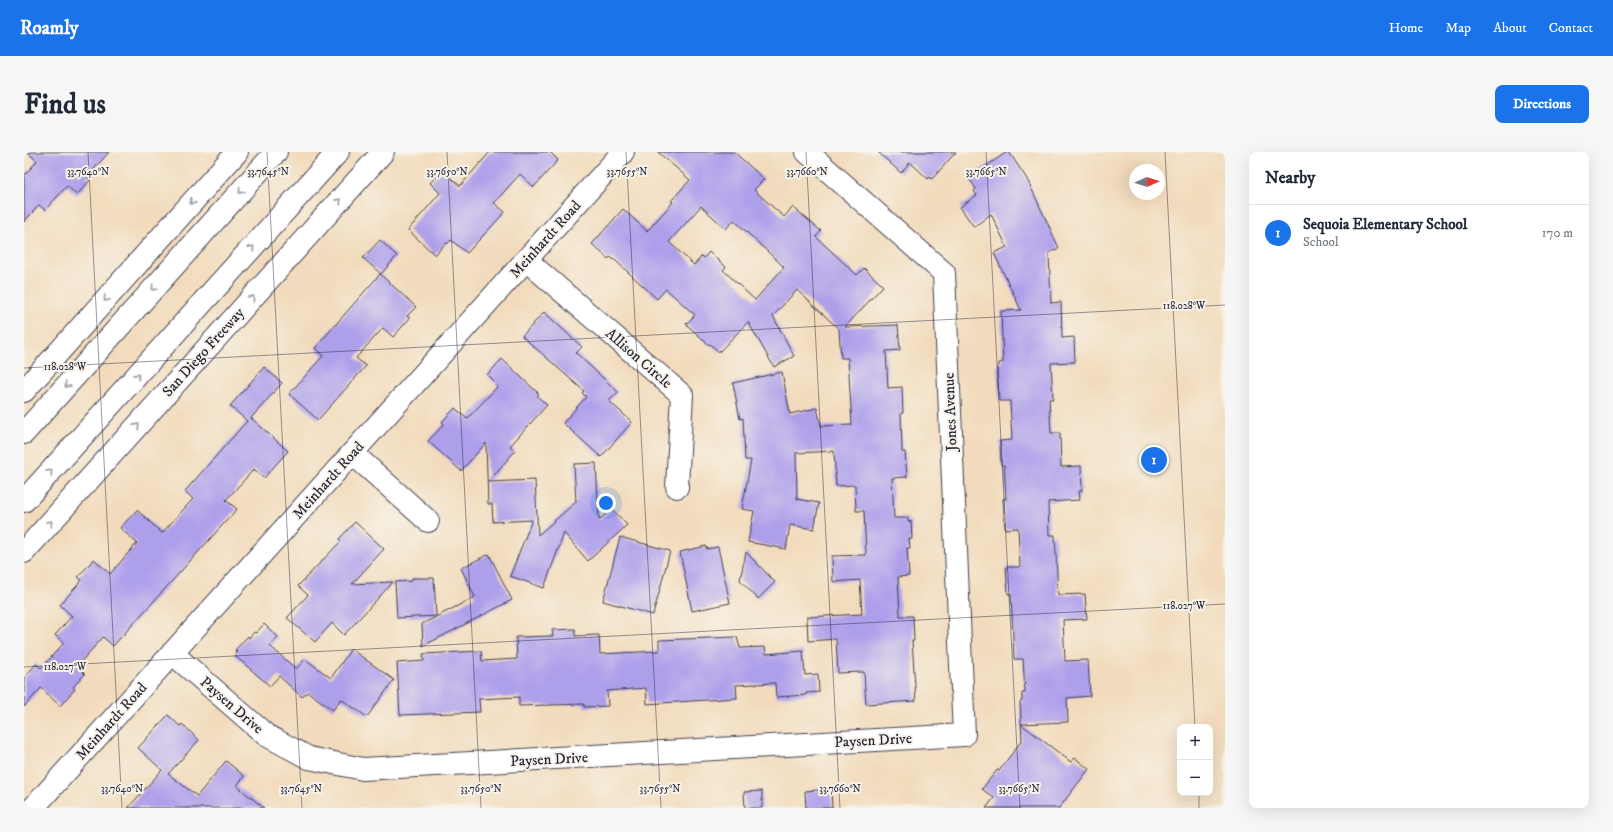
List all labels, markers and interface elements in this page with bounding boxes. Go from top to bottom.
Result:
text: Roamly [20,17,79,40]
text: Home [1389,19,1423,37]
text: Map [1445,19,1471,37]
text: About [1493,19,1527,37]
text: Contact [1549,19,1593,37]
button: Directions [1495,85,1589,123]
text: Find us [24,87,106,122]
north arrow [1129,164,1165,200]
text: 33.7640°N [67,166,109,178]
text: 33.7645°N [247,166,289,178]
text: 33.7650°N [426,166,468,178]
text: 33.7655°N [606,166,648,178]
text: 33.7660°N [786,166,828,178]
text: 33.7665°N [965,166,1007,178]
text: Nearby [1265,167,1315,189]
one-way arrow [239,187,246,194]
street label: Meinhardt Road [506,196,585,282]
one-way arrow [190,197,197,205]
one-way arrow [334,198,341,206]
text: Sequoia Elementary School [1303,215,1467,234]
text: 1 [1276,225,1280,241]
text: 170 m [1542,225,1573,241]
text: School [1303,234,1339,250]
one-way arrow [247,245,254,252]
one-way arrow [151,283,159,291]
one-way arrow [103,294,111,302]
one-way arrow [247,295,254,303]
text: 118.028°W [1163,300,1206,312]
street label: San Diego Freeway [158,303,249,401]
street label: Allison Circle [601,324,676,393]
text: 118.028°W [44,361,87,373]
street label: Jones Avenue [940,372,961,454]
one-way arrow [132,373,139,380]
one-way arrow [64,380,72,388]
one-way arrow [132,423,139,430]
street label: Meinhardt Road [289,437,368,523]
pin: 1 [1141,445,1167,475]
one-way arrow [45,470,52,477]
your location [596,493,616,513]
one-way arrow [45,520,52,527]
text: 118.027°W [1163,600,1206,612]
text: 118.027°W [44,661,87,673]
street label: Paysen Drive [196,673,267,738]
street label: Meinhardt Road [72,678,151,764]
map controls [1177,724,1213,796]
button: + [1177,724,1213,760]
street label: Paysen Drive [834,729,912,752]
street label: Paysen Drive [510,748,588,771]
button: − [1177,760,1213,796]
text: 33.7640°N [101,783,143,795]
text: 33.7645°N [280,783,322,795]
text: 33.7650°N [460,783,502,795]
text: 33.7655°N [639,783,681,795]
text: 33.7660°N [819,783,861,795]
text: 33.7665°N [998,783,1040,795]

